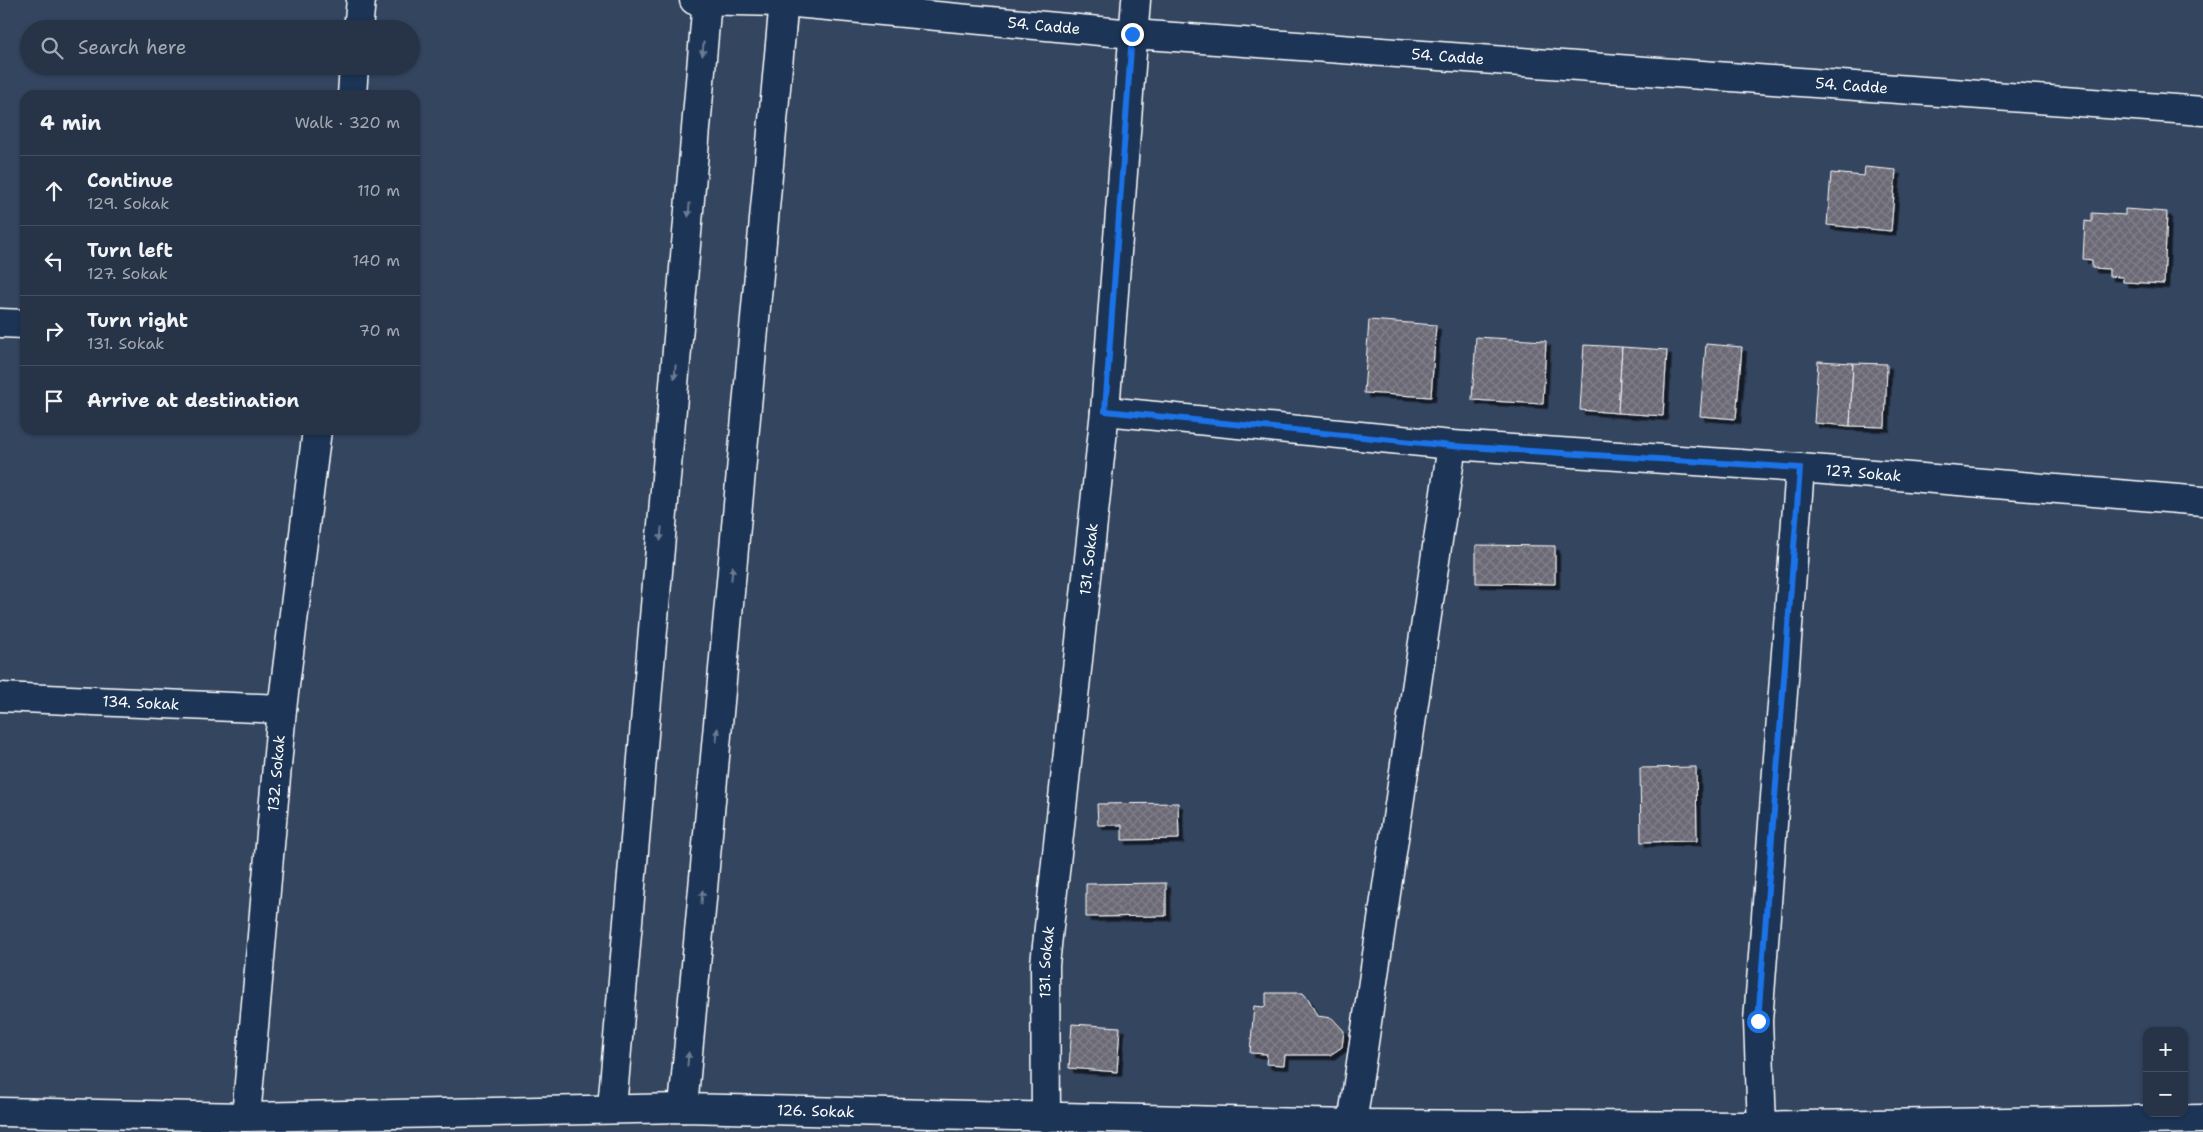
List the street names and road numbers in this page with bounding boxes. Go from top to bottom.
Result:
street label: 54. Cadde [1007,13,1081,39]
street label: 54. Cadde [1411,44,1485,69]
street label: 54. Cadde [1815,73,1889,98]
street label: 127. Sokak [1825,460,1902,486]
street label: 131. Sokak [1075,522,1103,597]
street label: 134. Sokak [102,691,180,715]
street label: 132. Sokak [263,734,290,813]
street label: 131. Sokak [1035,925,1059,998]
street label: 126. Sokak [777,1100,855,1122]

